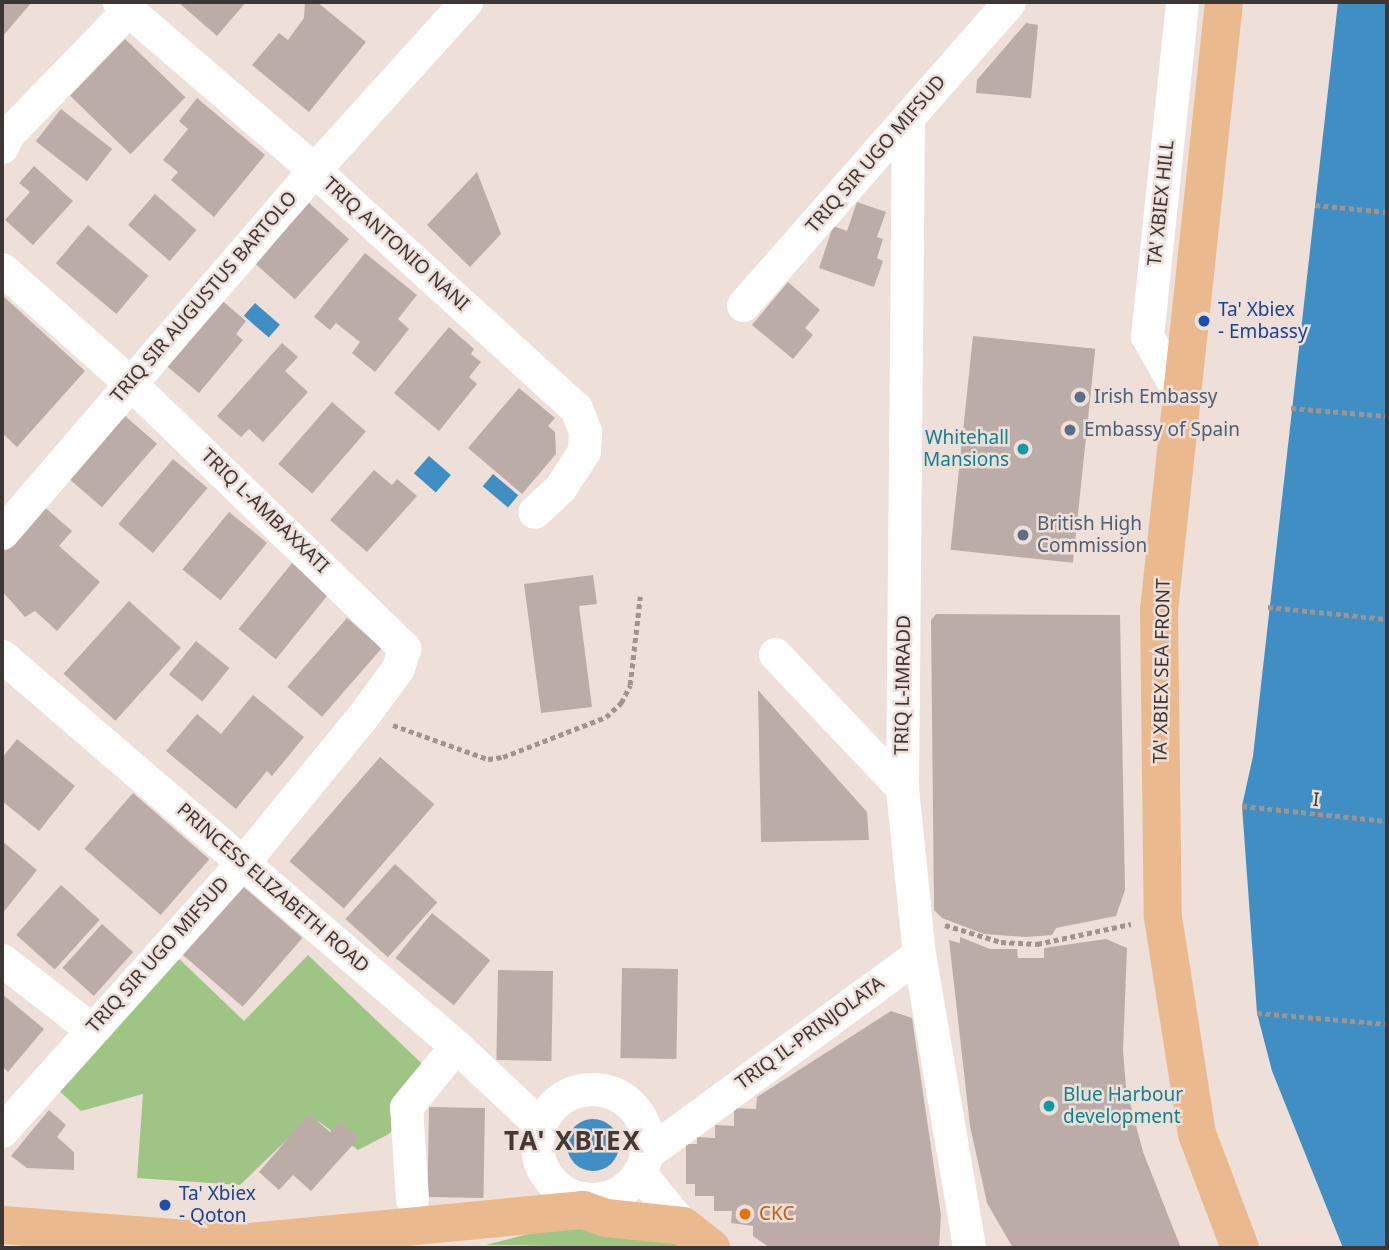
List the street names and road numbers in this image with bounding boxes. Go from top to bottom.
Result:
street label: TRIQ SIR UGO MIFSUD [801,71,951,237]
street label: TA' XBIEX HILL [1143,139,1179,267]
street label: TRIQ ANTONIO NANI [318,173,474,315]
street label: TRIQ SIR AUGUSTUS BARTOLO [106,187,302,407]
street label: TRIQ L-AMBAXXATI [196,444,334,578]
street label: TA' XBIEX SEA FRONT [1149,578,1175,764]
street label: TRIQ L-IMRADD [890,615,916,755]
street label: I [1312,788,1320,812]
street label: PRINCESS ELIZABETH ROAD [172,798,374,978]
street label: TRIQ SIR UGO MIFSUD [82,873,234,1037]
street label: TRIQ IL-PRINJOLATA [732,972,888,1094]

